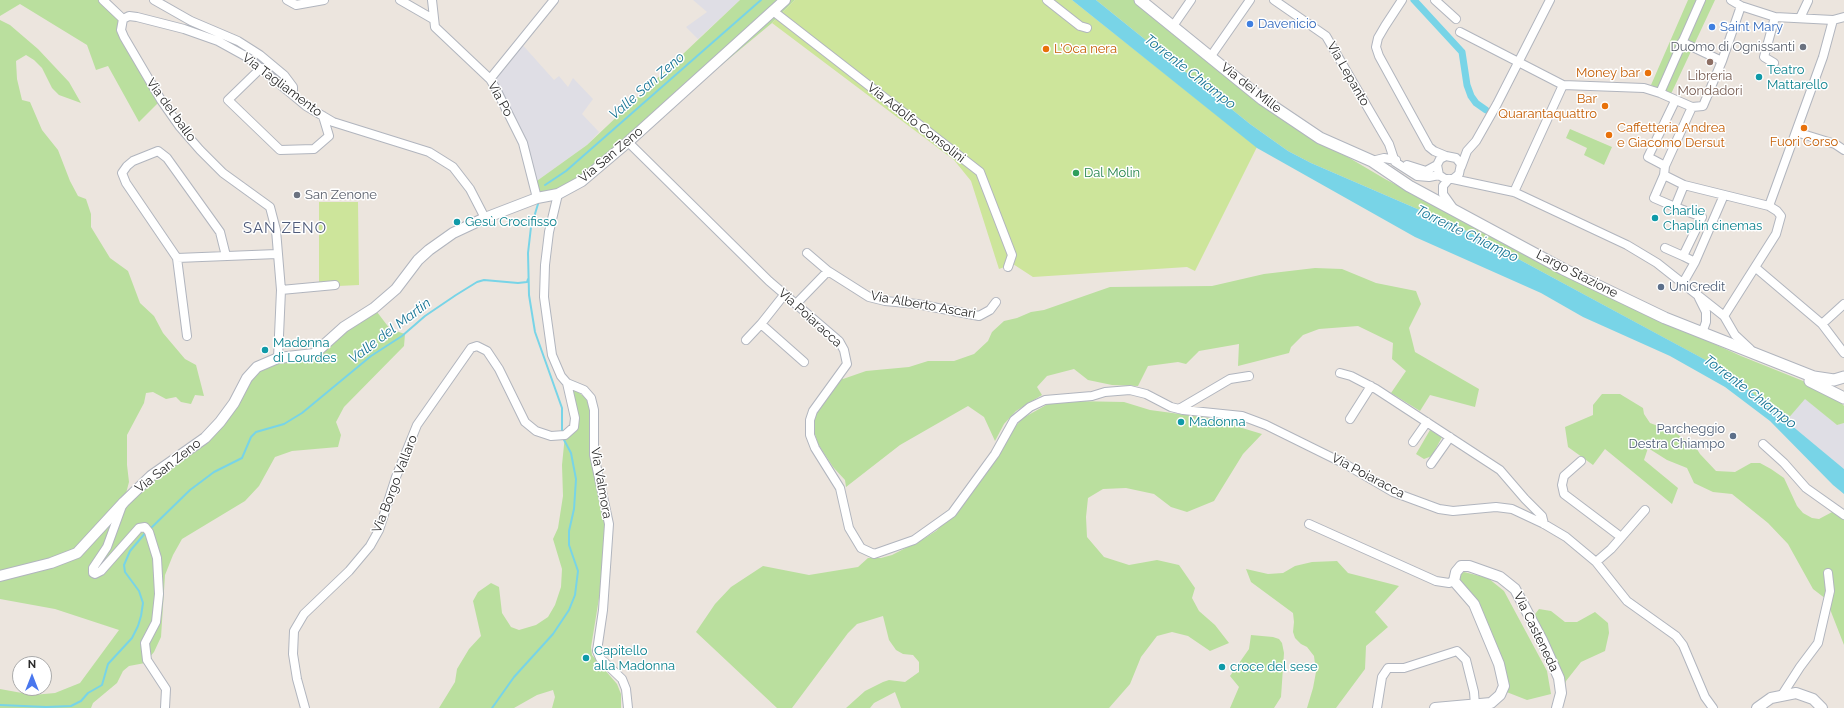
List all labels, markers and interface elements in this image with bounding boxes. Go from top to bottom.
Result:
place label: Davenicio [1258,16,1317,32]
marker: Davenicio [1245,19,1255,29]
place label: Saint Mary [1720,19,1783,35]
marker: Saint Mary [1707,22,1717,32]
water label: Torrente Chiampo [1141,31,1239,113]
street label: Via Lepanto [1323,39,1373,109]
place label: Duomo di Ognissanti [1670,39,1795,55]
place label: L'Oca nera [1054,41,1117,57]
marker: Duomo di Ognissanti [1798,42,1808,52]
marker: L'Oca nera [1041,44,1051,54]
water label: Valle San Zeno [606,49,688,123]
street label: Via Tagliamento [239,50,325,120]
marker: Libreria Mondadori [1705,57,1715,67]
street label: Via dei Mille [1217,59,1285,117]
place label: Teatro Mattarello [1767,62,1828,93]
place label: Money bar [1576,65,1640,81]
marker: Money bar [1643,68,1653,78]
place label: Libreria Mondadori [1678,68,1742,99]
marker: Teatro Mattarello [1754,72,1764,82]
street label: Via del ballo [143,75,199,145]
street label: Via Po [484,79,516,119]
street label: Via Adolfo Consolini [864,80,968,166]
place label: Bar Quarantaquattro [1498,91,1597,122]
marker: Bar Quarantaquattro [1600,101,1610,111]
place label: Caffetteria Andrea e Giacomo Dersut [1617,120,1725,151]
marker: Fuori Corso [1799,123,1809,133]
street label: Via San Zeno [576,124,646,186]
marker: Caffetteria Andrea e Giacomo Dersut [1604,130,1614,140]
place label: Fuori Corso [1770,134,1838,150]
place label: Dal Molin [1084,165,1140,181]
marker: Dal Molin [1071,168,1081,178]
place label: San Zenone [305,187,377,203]
marker: San Zenone [292,190,302,200]
water label: Torrente Chiampo [1413,202,1521,266]
place label: Charlie Chaplin cinemas [1663,203,1762,234]
marker: Charlie Chaplin cinemas [1650,213,1660,223]
place label: Gesù Crocifisso [465,214,557,230]
marker: Gesù Crocifisso [452,217,462,227]
district label: SAN ZENO [243,219,327,237]
street label: Largo Stazione [1534,247,1620,301]
place label: UniCredit [1669,279,1725,295]
marker: UniCredit [1656,282,1666,292]
street label: Via Poiaracca [775,285,845,351]
street label: Via Alberto Ascari [869,288,977,322]
water label: Valle del Martin [346,295,434,367]
place label: Madonna di Lourdes [273,335,337,366]
marker: Madonna di Lourdes [260,345,270,355]
water label: Torrente Chiampo [1700,352,1800,432]
place label: Madonna [1189,414,1245,430]
marker: Madonna [1176,417,1186,427]
place label: Parcheggio Destra Chiampo [1628,421,1725,452]
marker: Parcheggio Destra Chiampo [1728,431,1738,441]
street label: Via Borgo Vallaro [369,433,421,535]
street label: Via San Zeno [132,436,204,496]
street label: Via Valmora [587,446,615,520]
street label: Via Poiaracca [1329,450,1407,502]
street label: Via Casteneda [1510,590,1562,674]
place label: Capitello alla Madonna [594,643,675,674]
marker: Capitello alla Madonna [581,653,591,663]
north arrow [12,656,52,696]
text: N [28,658,36,671]
place label: croce del sese [1230,659,1318,675]
marker: croce del sese [1217,662,1227,672]

